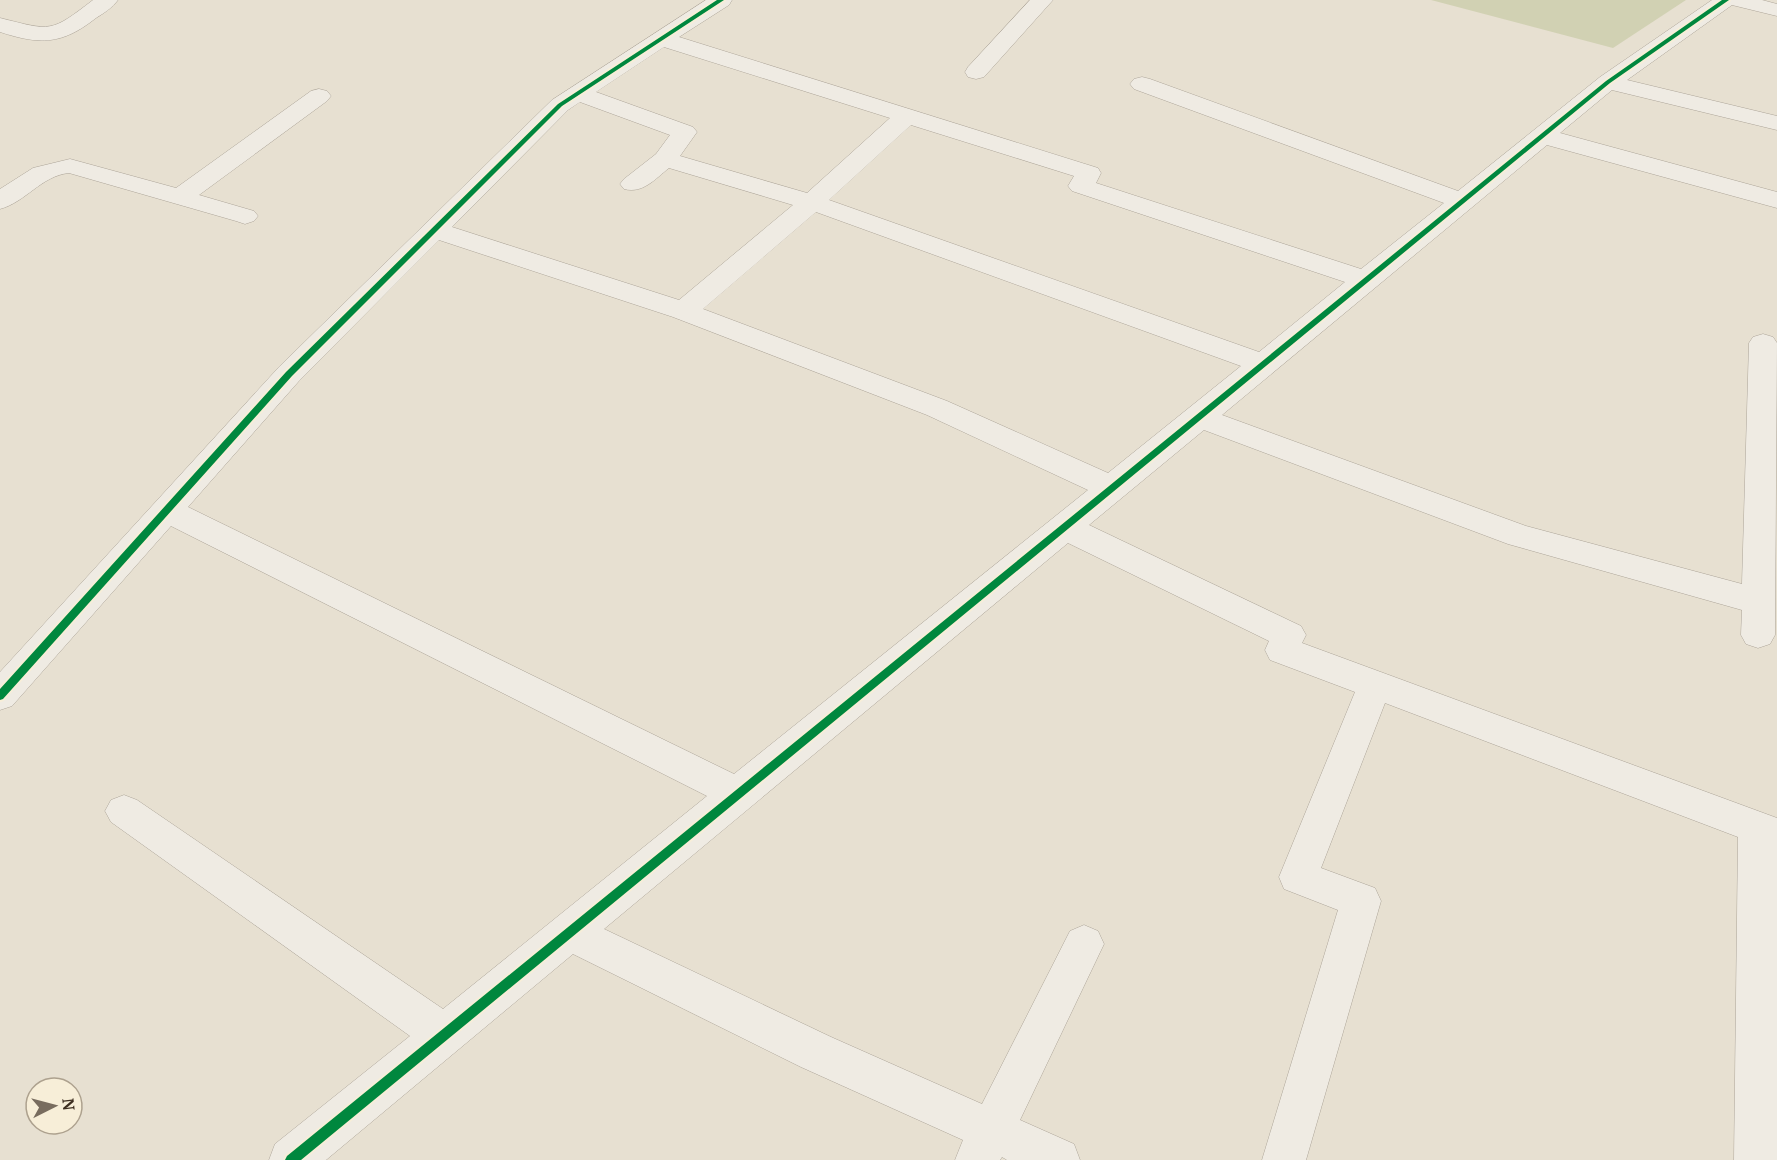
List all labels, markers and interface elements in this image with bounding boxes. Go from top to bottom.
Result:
north arrow [24,1076,84,1136]
text: N [57,1097,80,1112]

